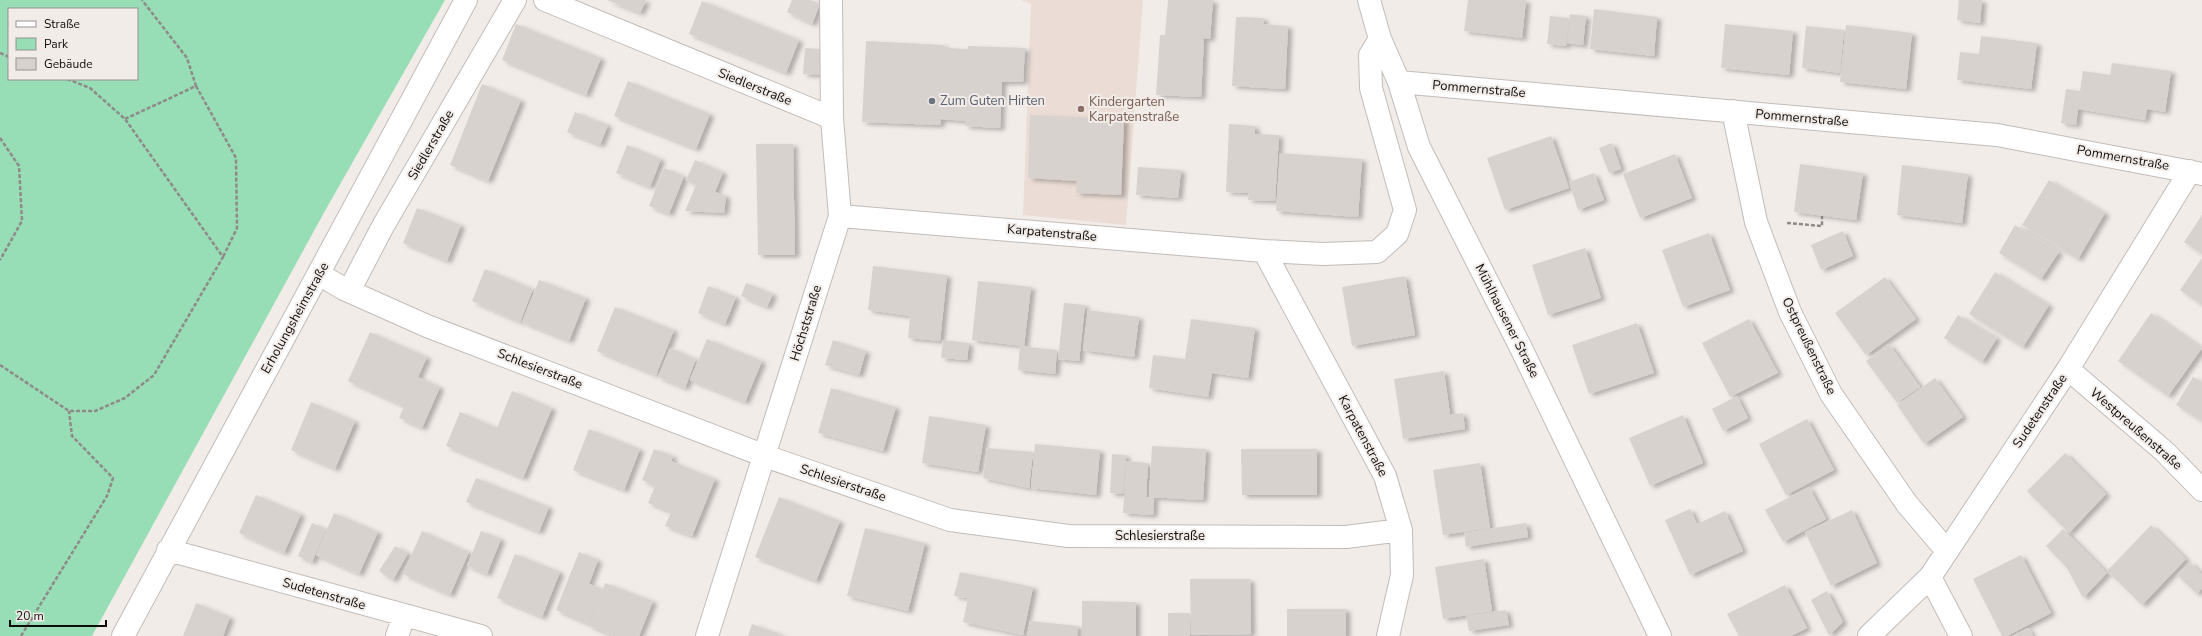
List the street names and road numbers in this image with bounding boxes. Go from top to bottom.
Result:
street label: Siedlerstraße [715,64,795,110]
street label: Pommernstraße [1432,76,1526,102]
street label: Pommernstraße [1755,105,1849,131]
street label: Siedlerstraße [404,107,458,183]
street label: Pommernstraße [2075,141,2171,175]
street label: Karpatenstraße [1006,220,1098,246]
street label: Erholungsheimstraße [257,259,333,377]
street label: Mühlhausener Straße [1470,261,1544,381]
street label: Höchststraße [786,283,826,363]
street label: Ostpreußenstraße [1778,294,1840,398]
street label: Schlesierstraße [495,344,585,394]
street label: Sudetenstraße [2009,370,2071,452]
street label: Westpreußenstraße [2086,384,2186,474]
street label: Karpatenstraße [1334,392,1392,480]
street label: Schlesierstraße [798,460,889,506]
street label: Schlesierstraße [1115,527,1205,545]
street label: Sudetenstraße [280,574,368,614]

